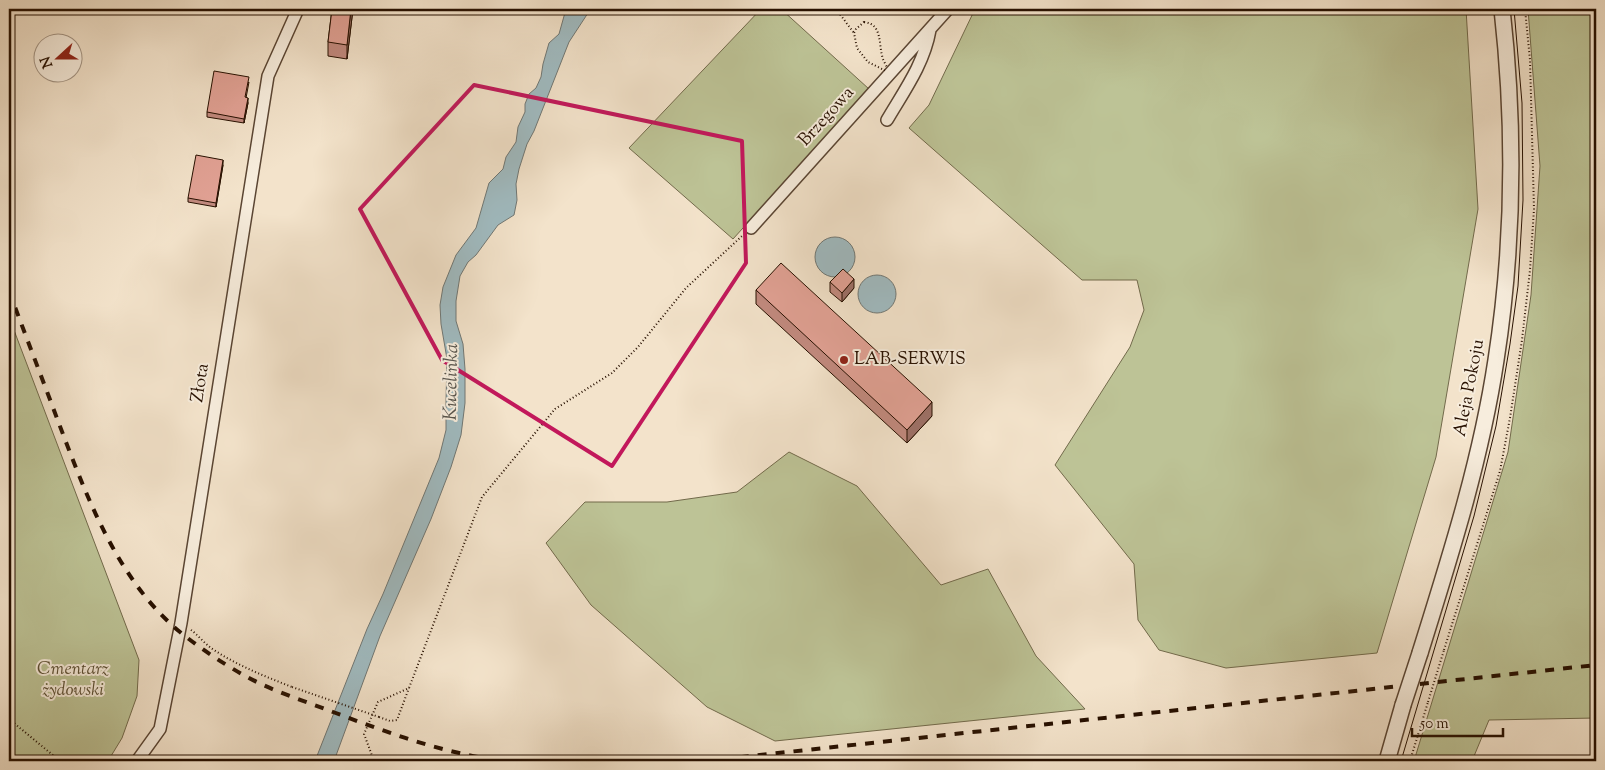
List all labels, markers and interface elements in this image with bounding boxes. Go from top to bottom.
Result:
north arrow [32,32,82,82]
text: N [36,53,59,71]
street label: Brzegowa [793,81,861,153]
street label: Aleja Pokoju [1448,337,1492,439]
water label: Kucelinka [438,343,466,421]
place label: LAB-SERWIS [854,347,966,373]
marker: LAB-SERWIS [838,354,850,366]
street label: Złota [185,362,217,404]
park label: Cmentarz żydowski [37,657,110,704]
scale bar [1412,705,1504,737]
text: 50 m [1419,714,1449,735]

